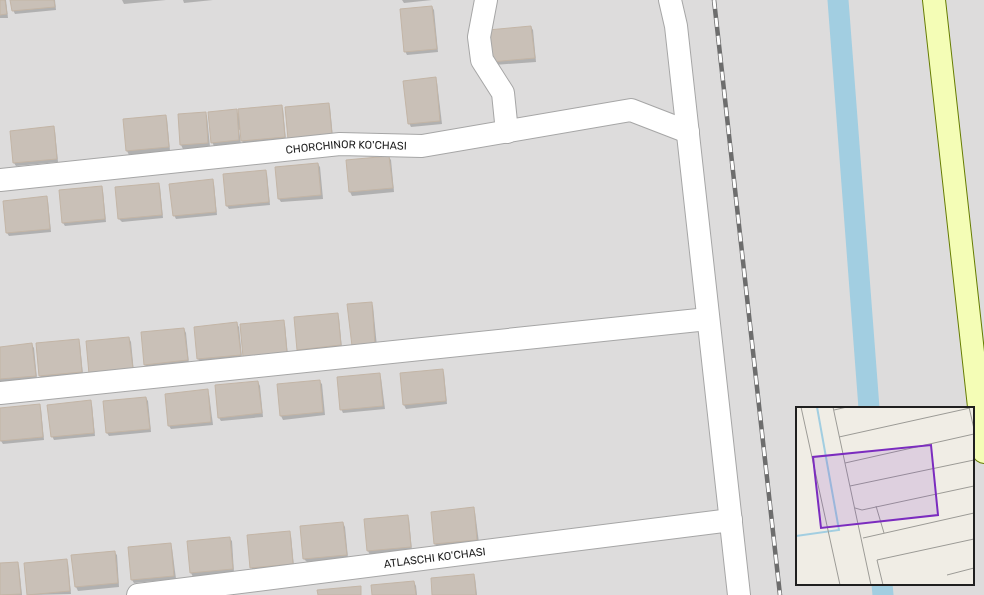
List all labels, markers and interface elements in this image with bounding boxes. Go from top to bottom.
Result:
street label: CHORCHINOR KO'CHASI [285,138,407,157]
inset map [796,407,974,585]
street label: ATLASCHI KO'CHASI [383,545,486,571]

